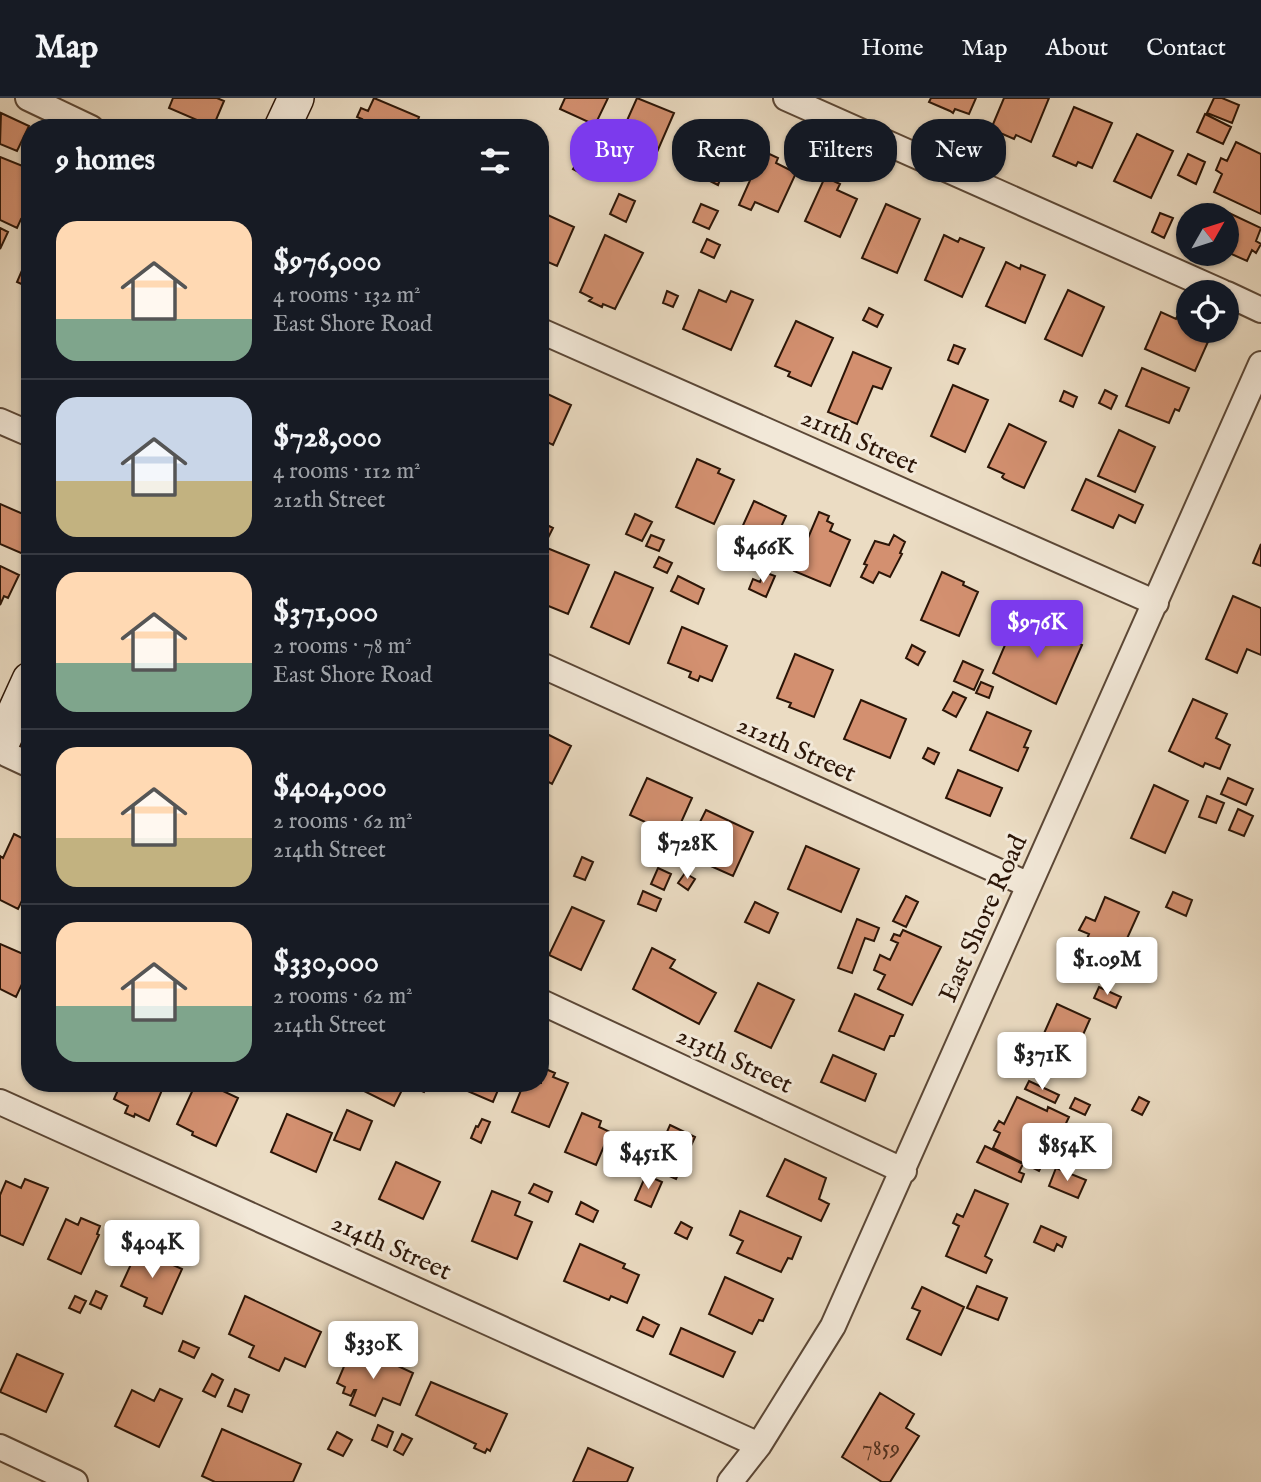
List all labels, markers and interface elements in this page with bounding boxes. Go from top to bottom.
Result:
text: Map [35,27,98,69]
text: Home [861,33,924,64]
text: Map [962,33,1008,64]
text: About [1046,33,1108,64]
text: Contact [1146,33,1226,64]
chip: Buy [570,119,658,182]
chip: Rent [672,119,770,182]
chip: Filters [784,119,897,182]
chip: New [911,119,1006,182]
text: 9 homes [56,142,155,180]
icon: filters [476,142,514,180]
north arrow [1176,203,1239,266]
map controls [1176,203,1239,343]
text: $976,000 [273,243,382,281]
icon: home [112,249,196,333]
button: locate [1176,280,1239,343]
text: 4 rooms · 132 m² [273,281,421,310]
text: East Shore Road [273,310,432,339]
street label: 211th Street [796,401,923,482]
text: $728,000 [273,419,382,457]
icon: home [112,425,196,509]
text: 4 rooms · 112 m² [273,457,421,486]
text: 212th Street [273,486,385,515]
pin: $466K [714,526,812,585]
text: $466K [733,533,793,562]
text: $371,000 [273,594,378,632]
icon: home [112,600,196,684]
pin: $976K [988,601,1086,660]
text: $976K [1007,608,1067,637]
text: 2 rooms · 78 m² [273,632,412,661]
text: East Shore Road [273,661,432,690]
street label: 212th Street [732,708,861,790]
text: $404,000 [273,769,387,807]
icon: home [112,775,196,859]
text: 2 rooms · 62 m² [273,807,413,836]
pin: $728K [638,822,736,881]
text: $728K [657,829,717,858]
street label: East Shore Road [932,830,1035,1008]
text: 214th Street [273,836,386,865]
pin: $1.09M [1050,937,1164,997]
text: $330,000 [273,944,379,982]
text: $1.09M [1072,945,1142,974]
icon: home [112,950,196,1034]
text: 2 rooms · 62 m² [273,982,413,1011]
text: 214th Street [273,1011,386,1040]
street label: 213th Street [671,1019,798,1102]
pin: $371K [993,1032,1091,1092]
text: $371K [1013,1040,1071,1069]
pin: $854K [1018,1124,1116,1183]
text: $854K [1038,1131,1096,1160]
pin: $451K [599,1132,697,1191]
text: $451K [619,1139,677,1168]
street label: 214th Street [326,1206,456,1288]
pin: $404K [103,1220,201,1280]
text: $404K [120,1228,184,1257]
pin: $330K [324,1322,422,1381]
text: $330K [344,1329,402,1358]
house number: 7859 [862,1434,900,1463]

